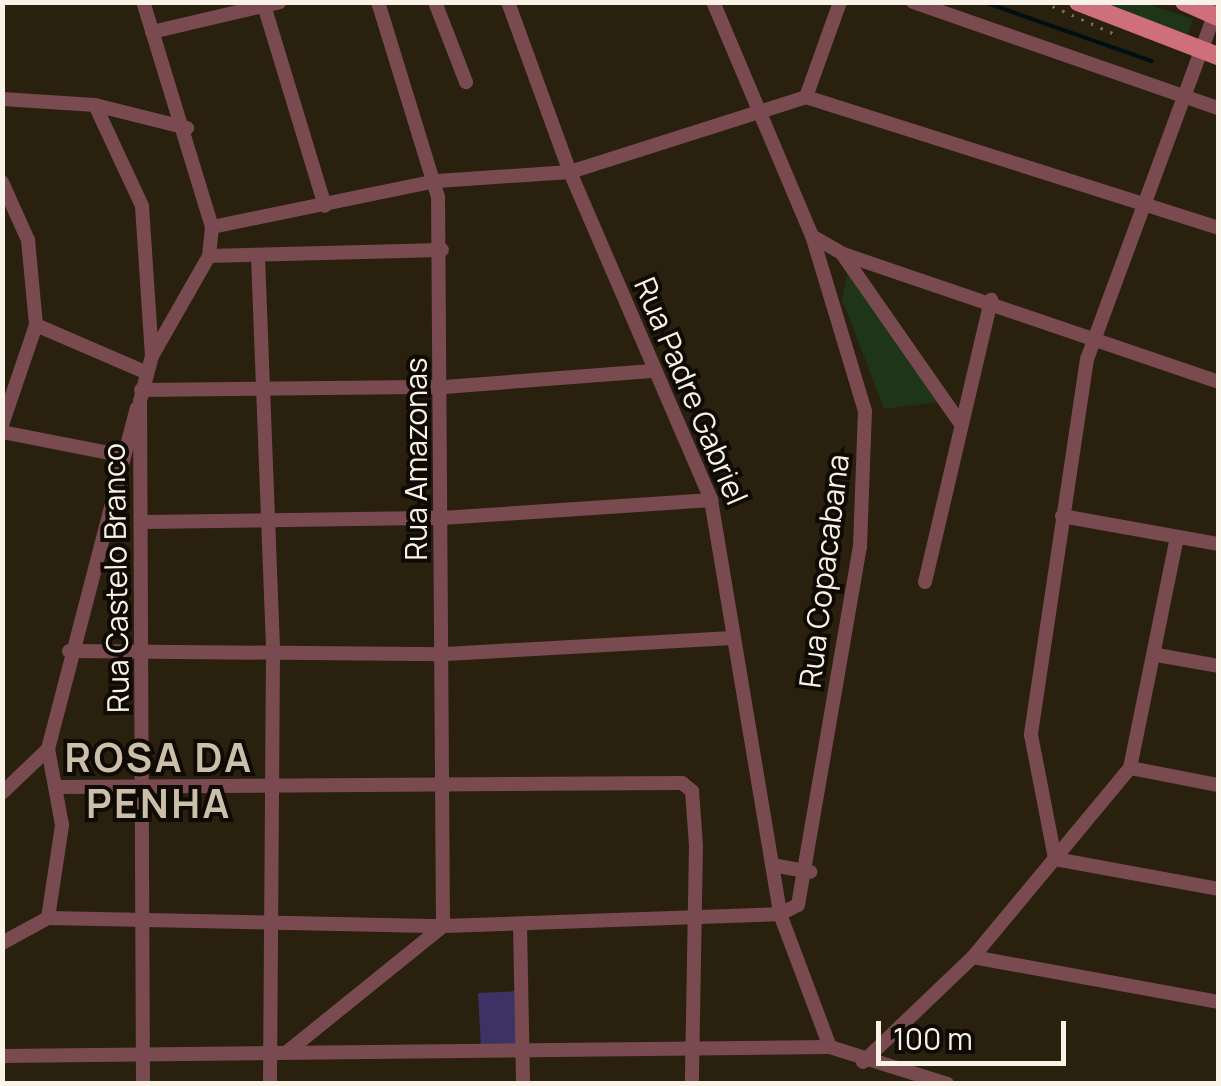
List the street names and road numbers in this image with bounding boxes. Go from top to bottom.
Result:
street label: Rua Padre Gabriel [627,272,755,510]
street label: Rua Amazonas [398,357,434,561]
street label: Rua Castelo Branco [96,443,136,713]
street label: Rua Copacabana [792,452,856,690]

